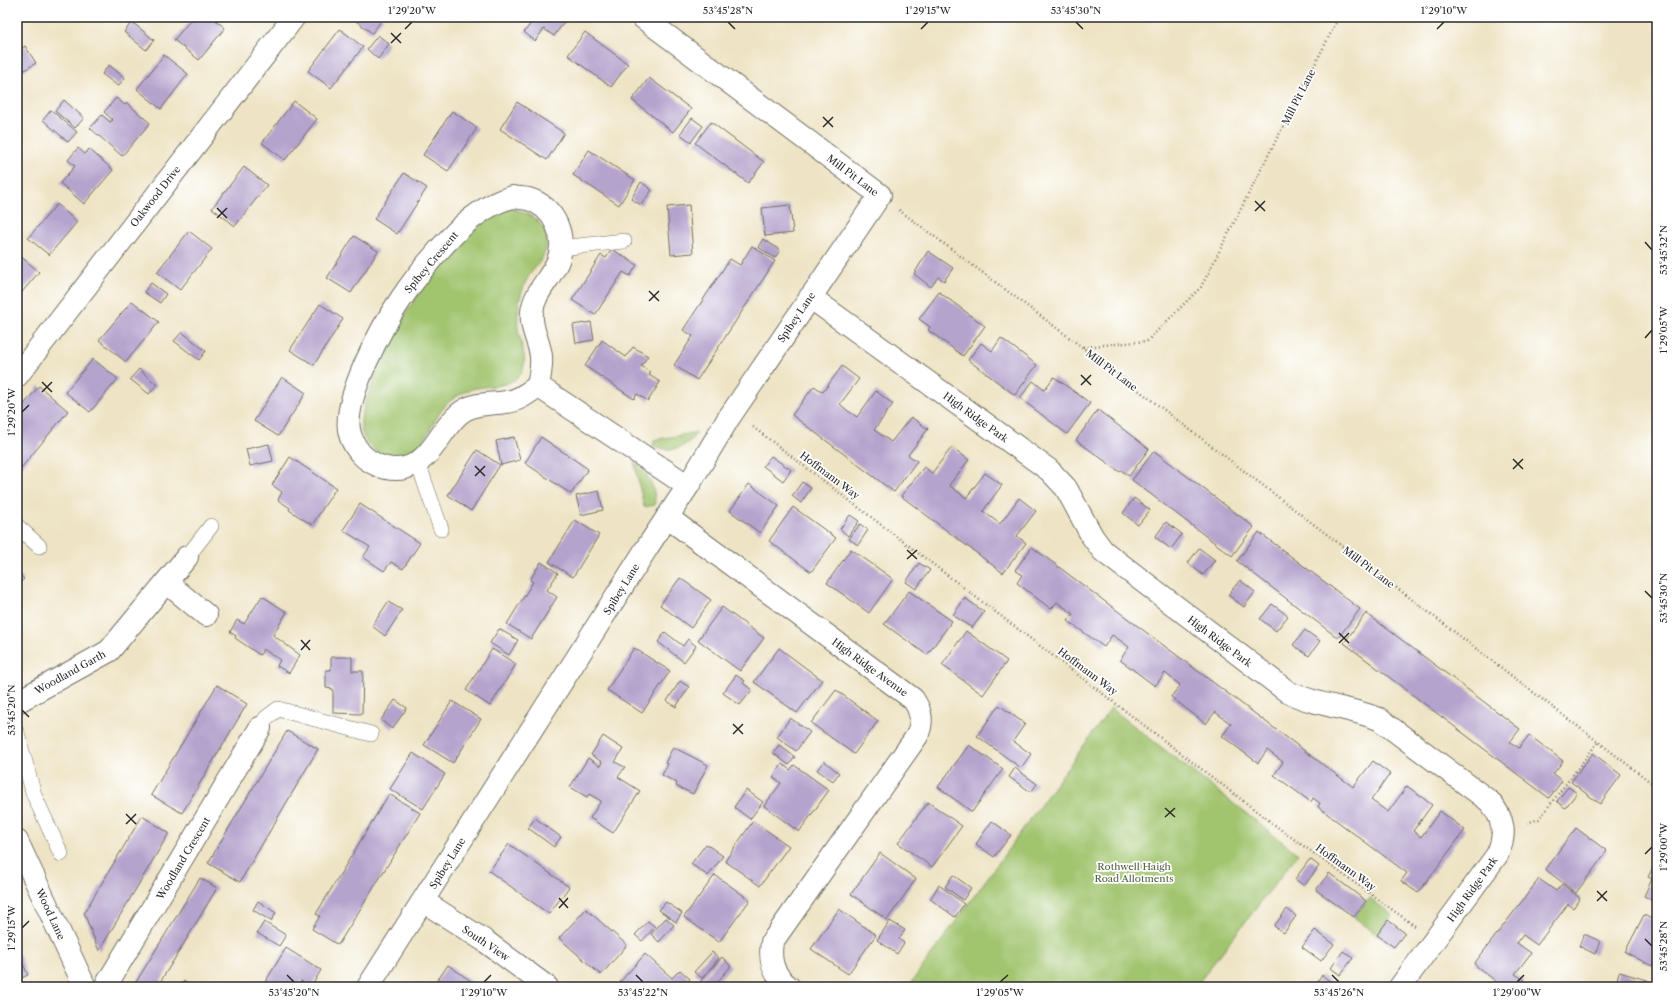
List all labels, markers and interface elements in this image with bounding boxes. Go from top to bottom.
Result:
text: 1°29'20"W [388,4,437,17]
text: 53°45'28"N [703,4,753,17]
text: 1°29'15"W [905,4,952,17]
text: 53°45'30"N [1051,4,1101,17]
text: 1°29'10"W [1421,4,1468,17]
street label: Mill Pit Lane [1279,67,1318,127]
street label: Mill Pit Lane [824,152,881,199]
street label: Oakwood Drive [127,163,184,230]
text: 53°45'32"N [1657,225,1670,275]
street label: Spibey Crescent [402,228,461,296]
street label: Spibey Lane [775,289,818,345]
text: 1°29'05"W [1657,305,1670,354]
street label: Mill Pit Lane [1083,347,1140,394]
text: 1°29'20"W [5,387,18,436]
street label: High Ridge Park [941,389,1012,446]
street label: Hoffmann Way [797,449,862,502]
street label: Mill Pit Lane [1340,544,1397,591]
street label: Spibey Lane [600,561,643,617]
text: 53°45'30"N [1657,573,1670,623]
street label: High Ridge Park [1185,613,1256,671]
street label: High Ridge Avenue [829,635,911,700]
street label: Hoffmann Way [1055,645,1120,698]
street label: Woodland Garth [32,647,109,698]
text: 53°45'20"N [5,685,18,735]
street label: Woodland Crescent [153,814,213,903]
text: 1°29'00"W [1657,822,1670,871]
street label: Spibey Lane [426,835,469,891]
street label: Hoffmann Way [1313,841,1379,894]
street label: High Ridge Park [1444,853,1501,924]
park label: Rothwell Haigh Road Allotments [1094,860,1174,885]
street label: Wood Lane [33,886,68,942]
text: 1°29'15"W [5,904,18,951]
text: 53°45'28"N [1657,921,1670,971]
street label: South View [460,923,512,964]
text: 53°45'20"N [269,986,319,999]
text: 1°29'10"W [461,986,508,999]
text: 53°45'22"N [618,986,668,999]
text: 1°29'05"W [976,986,1025,999]
text: 53°45'26"N [1314,986,1364,999]
text: 1°29'00"W [1493,986,1542,999]

